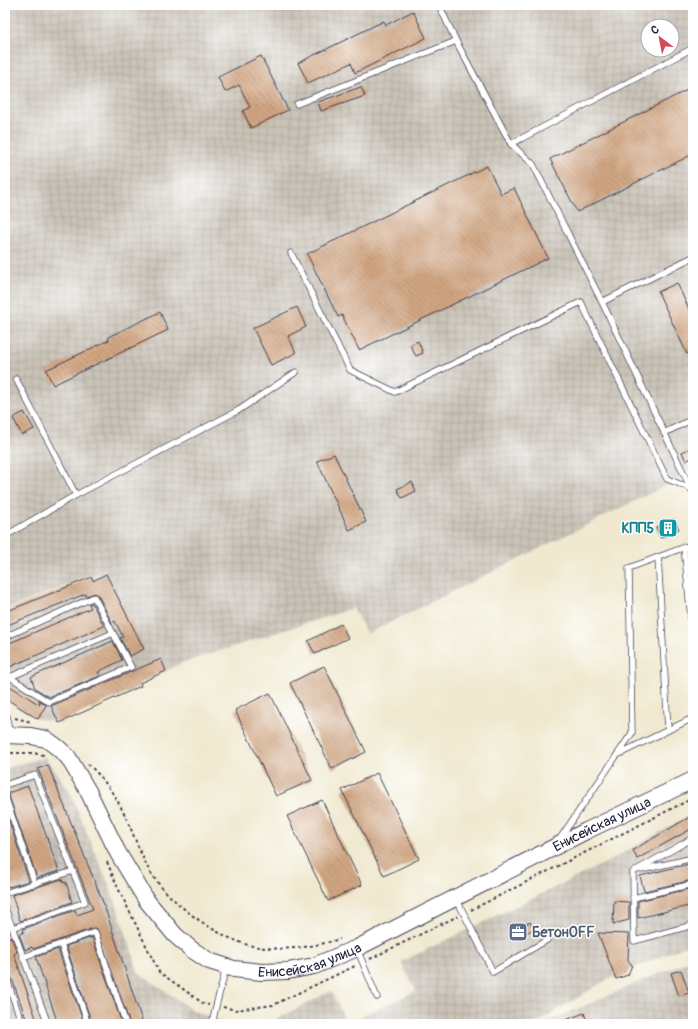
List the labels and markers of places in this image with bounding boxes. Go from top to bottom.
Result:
building icon: КПП5 [657,517,679,539]
place label: КПП5 [622,520,654,537]
office icon: БетонOFF [507,921,529,943]
place label: БетонOFF [532,924,595,941]

